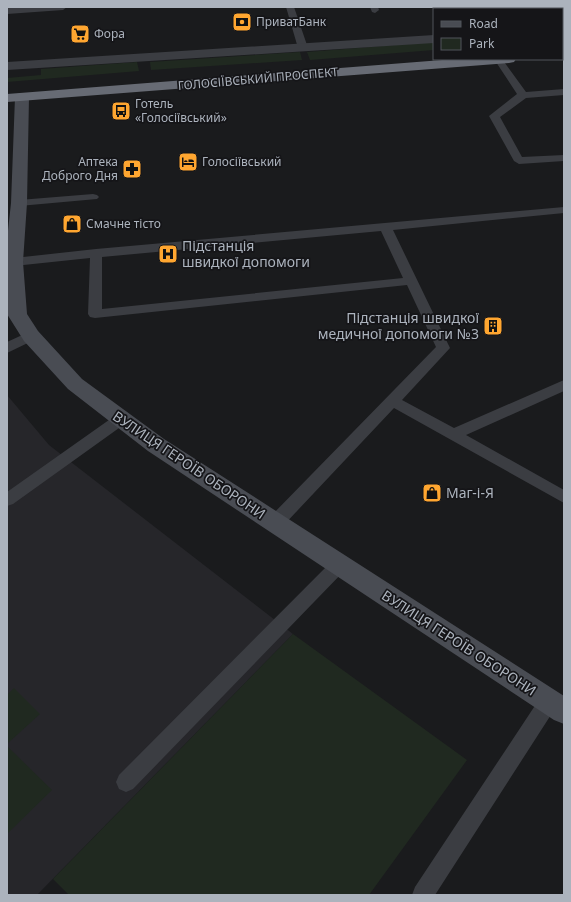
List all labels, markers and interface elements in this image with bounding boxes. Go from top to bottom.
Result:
legend [433,8,563,60]
bank icon: ПриватБанк [231,11,253,33]
place label: ПриватБанк [256,13,327,30]
text: Road [469,15,498,32]
supermarket icon: Фора [69,23,91,45]
place label: Фора [94,25,125,42]
text: Park [469,35,495,52]
street label: ГОЛОСІЇВСЬКИЙ ПРОСПЕКТ [177,63,339,94]
place label: Готель «Голосіївський» [135,95,227,126]
bus stop icon: Готель «Голосіївський» [110,100,132,122]
hotel icon: Голосіївський [177,151,199,173]
place label: Аптека Доброго Дня [42,153,118,184]
place label: Голосіївський [202,153,282,170]
pharmacy icon: Аптека Доброго Дня [121,158,143,180]
shop icon: Смачне тісто [61,213,83,235]
place label: Смачне тісто [86,215,161,232]
place label: Підстанція швидкої допомоги [182,236,310,271]
hospital icon: Підстанція швидкої допомоги [157,243,179,265]
place label: Підстанція швидкої медичної допомоги №3 [318,308,479,343]
building icon: Підстанція швидкої медичної допомоги №3 [482,315,504,337]
street label: ВУЛИЦЯ ГЕРОЇВ ОБОРОНИ [109,406,269,523]
shop icon: Маг-і-Я [421,482,443,504]
place label: Маг-і-Я [446,483,494,502]
street label: ВУЛИЦЯ ГЕРОЇВ ОБОРОНИ [378,585,540,700]

